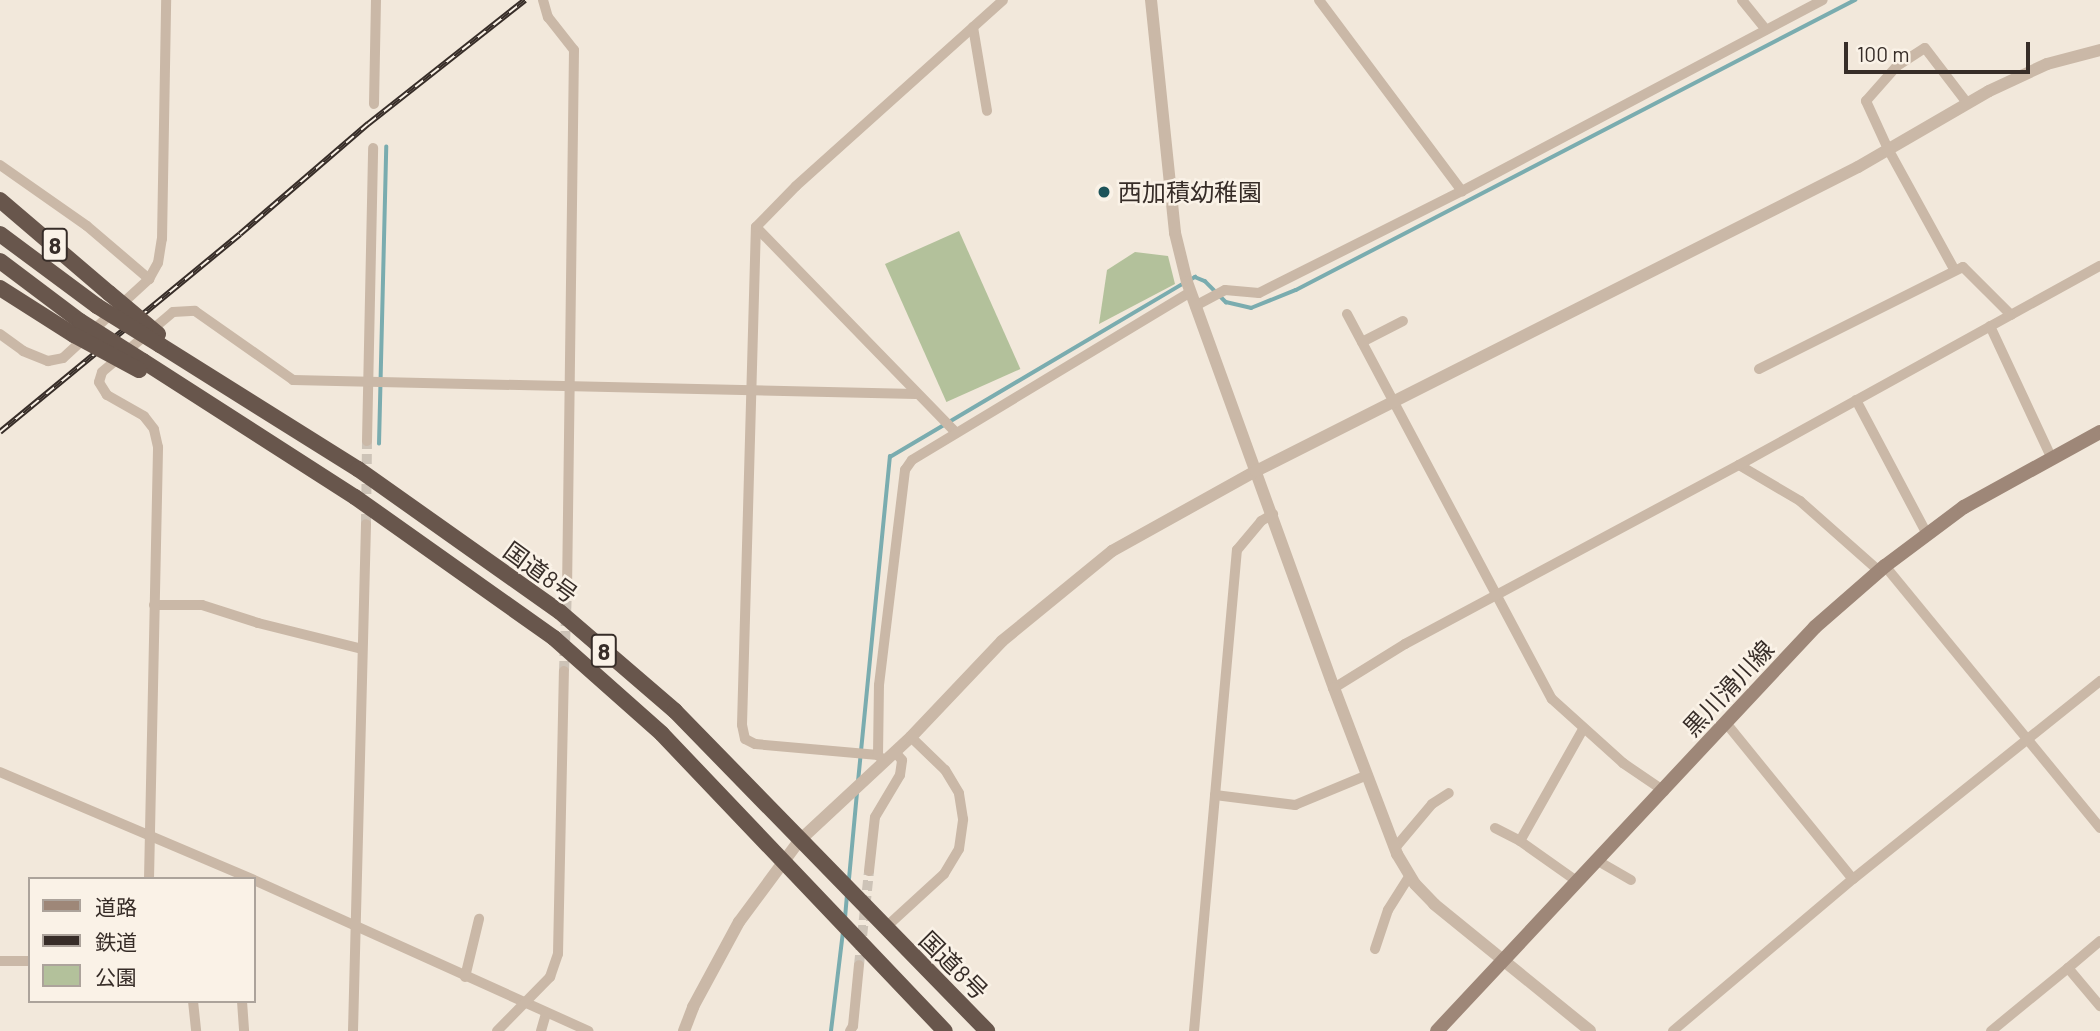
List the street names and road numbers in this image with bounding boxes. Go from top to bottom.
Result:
road number: 8 [41,226,69,264]
street label: 国道8号 [498,536,584,608]
road number: 8 [590,632,618,670]
street label: 黒川滑川線 [1677,634,1779,742]
street label: 国道8号 [914,925,994,1005]

